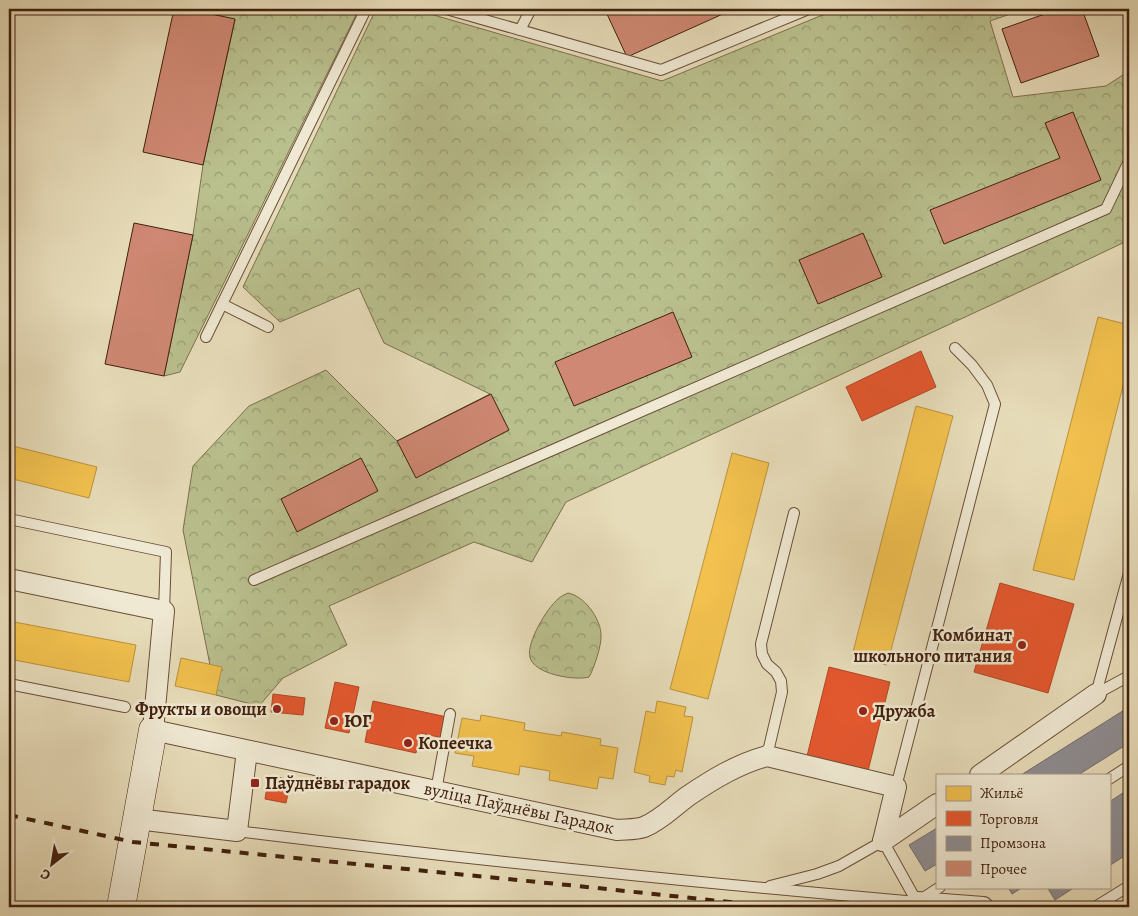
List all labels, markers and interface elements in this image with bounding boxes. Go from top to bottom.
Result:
place label: Комбинат школьного питания [853,623,1012,668]
marker: Комбинат школьного питания [1016,639,1028,651]
place label: Фрукты и овощи [135,697,267,721]
place label: Дружба [873,699,936,723]
marker: Фрукты и овощи [271,703,283,715]
marker: Дружба [857,705,869,717]
place label: ЮГ [344,709,372,733]
marker: ЮГ [328,715,340,727]
place label: Копеечка [418,731,493,755]
marker: Копеечка [402,737,414,749]
place label: Паўднёвы гарадок [265,771,411,795]
legend [936,774,1110,888]
street label: вуліца Паўднёвы Гарадок [422,776,616,840]
marker: Паўднёвы гарадок [249,777,261,789]
text: Жильё [980,783,1023,803]
text: Торговля [980,809,1038,829]
text: Промзона [980,833,1046,853]
north arrow [28,838,78,888]
text: Прочее [980,859,1027,879]
text: С [37,864,54,885]

